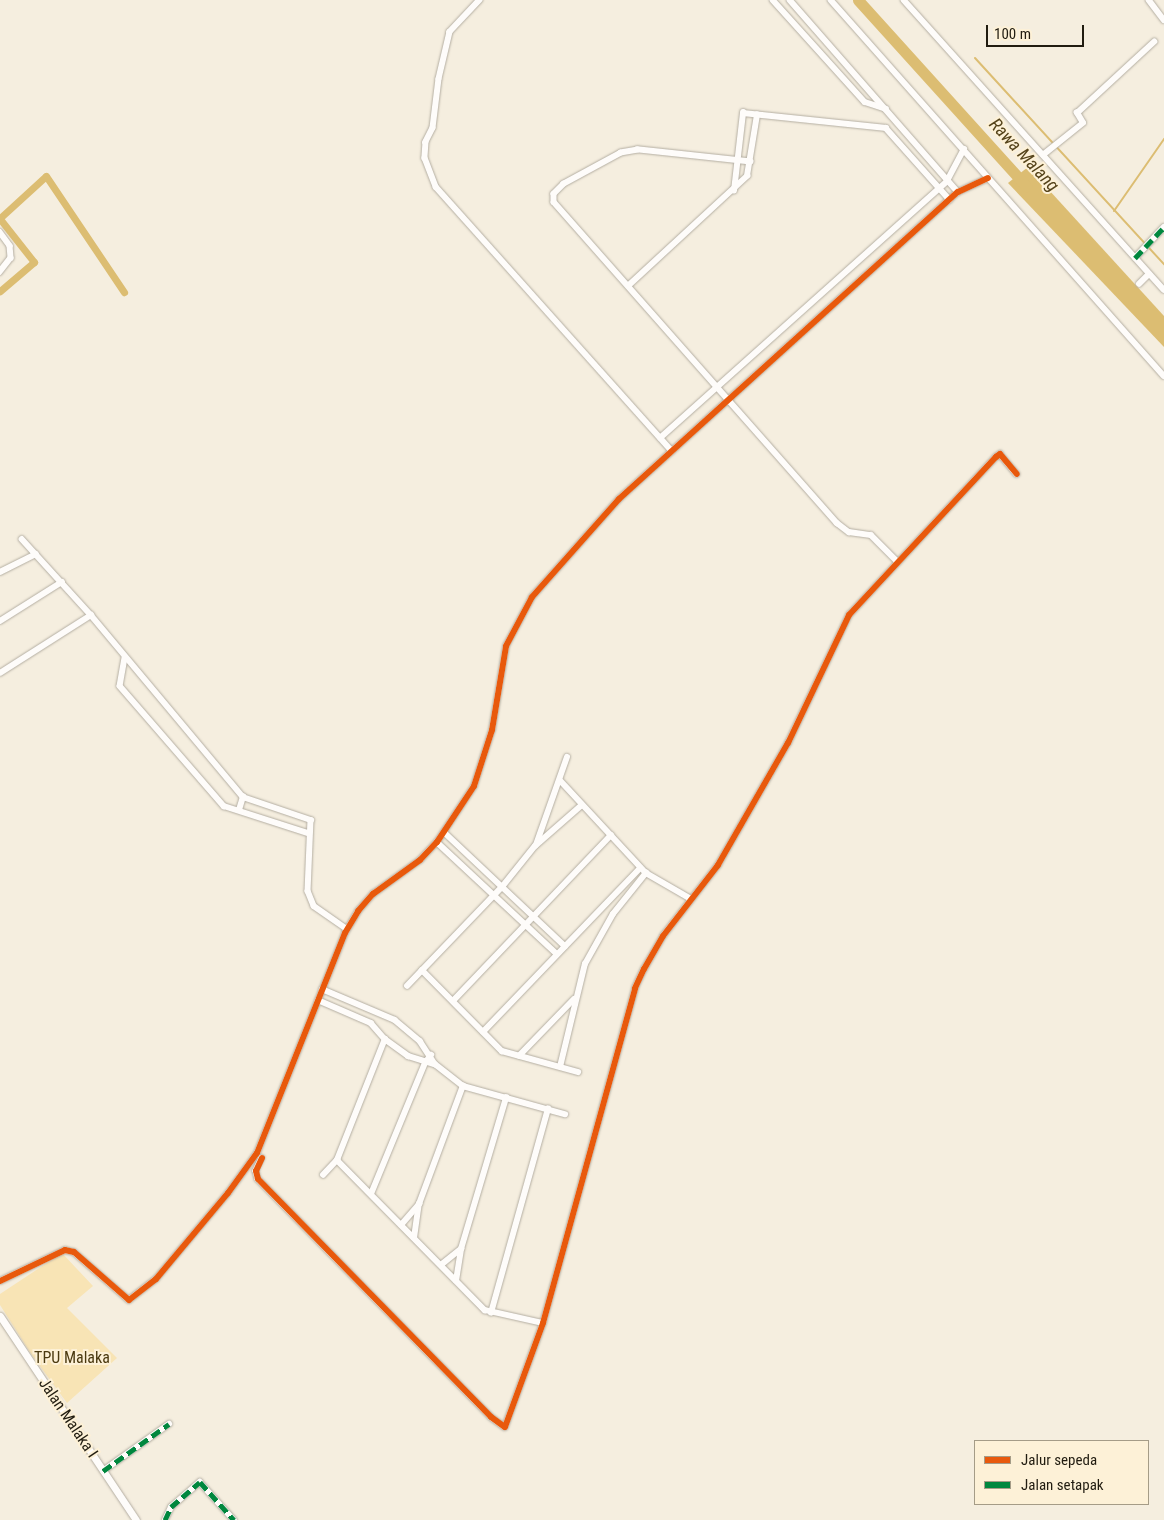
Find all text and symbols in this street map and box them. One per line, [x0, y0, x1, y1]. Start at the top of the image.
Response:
scale bar [989, 15, 1086, 47]
text: 100 m [994, 25, 1031, 43]
water label: Rawa Malang [985, 114, 1063, 196]
park label: TPU Malaka [34, 1348, 110, 1368]
street label: Jalan Malaka I [34, 1375, 102, 1461]
legend [974, 1440, 1149, 1505]
text: Jalur sepeda [1021, 1451, 1097, 1469]
text: Jalan setapak [1021, 1476, 1104, 1494]

